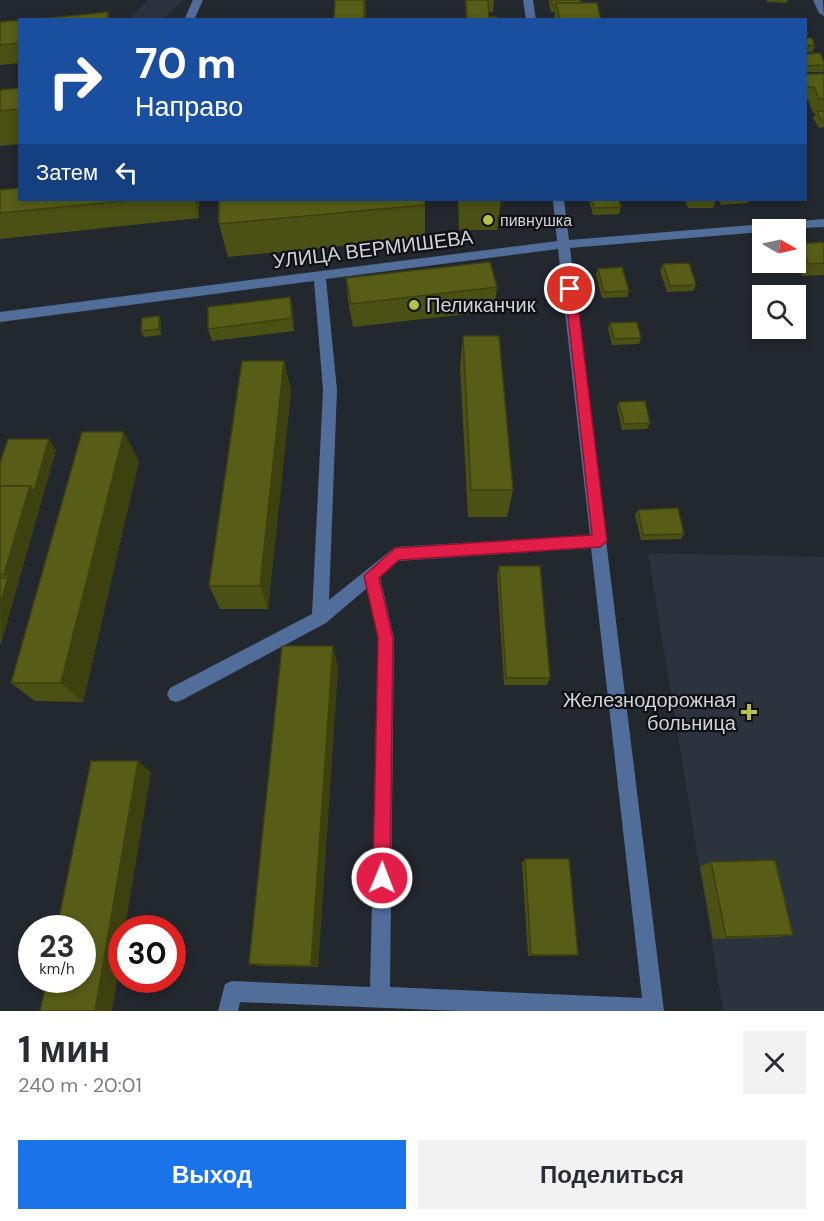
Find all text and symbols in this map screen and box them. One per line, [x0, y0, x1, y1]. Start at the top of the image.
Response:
text: 70 m [135, 36, 236, 91]
icon: right [36, 42, 114, 120]
text: Направо [135, 89, 243, 124]
icon: left [110, 156, 143, 189]
text: Затем [36, 158, 98, 187]
place label: пивнушка [500, 210, 572, 231]
marker: пивнушка [481, 213, 495, 227]
north arrow [752, 219, 806, 273]
map controls [752, 219, 806, 339]
street label: УЛИЦА ВЕРМИШЕВА [271, 224, 475, 274]
pin [544, 263, 595, 314]
icon: arrive [553, 272, 586, 305]
button: search [752, 285, 806, 339]
place label: Пеликанчик [426, 292, 536, 318]
marker: Пеликанчик [407, 298, 421, 312]
place label: Железнодорожная больница [563, 687, 737, 736]
marker: Железнодорожная больница [740, 703, 758, 721]
position arrow [350, 846, 414, 910]
speed limit sign: 30 [108, 915, 186, 993]
text: 23 [39, 927, 75, 966]
text: km/h [39, 959, 75, 979]
text: 1 мин [18, 1026, 110, 1073]
button: close [743, 1031, 806, 1094]
text: 240 m · 20:01 [18, 1072, 142, 1098]
button: Выход [18, 1140, 406, 1209]
button: Поделиться [418, 1140, 806, 1209]

